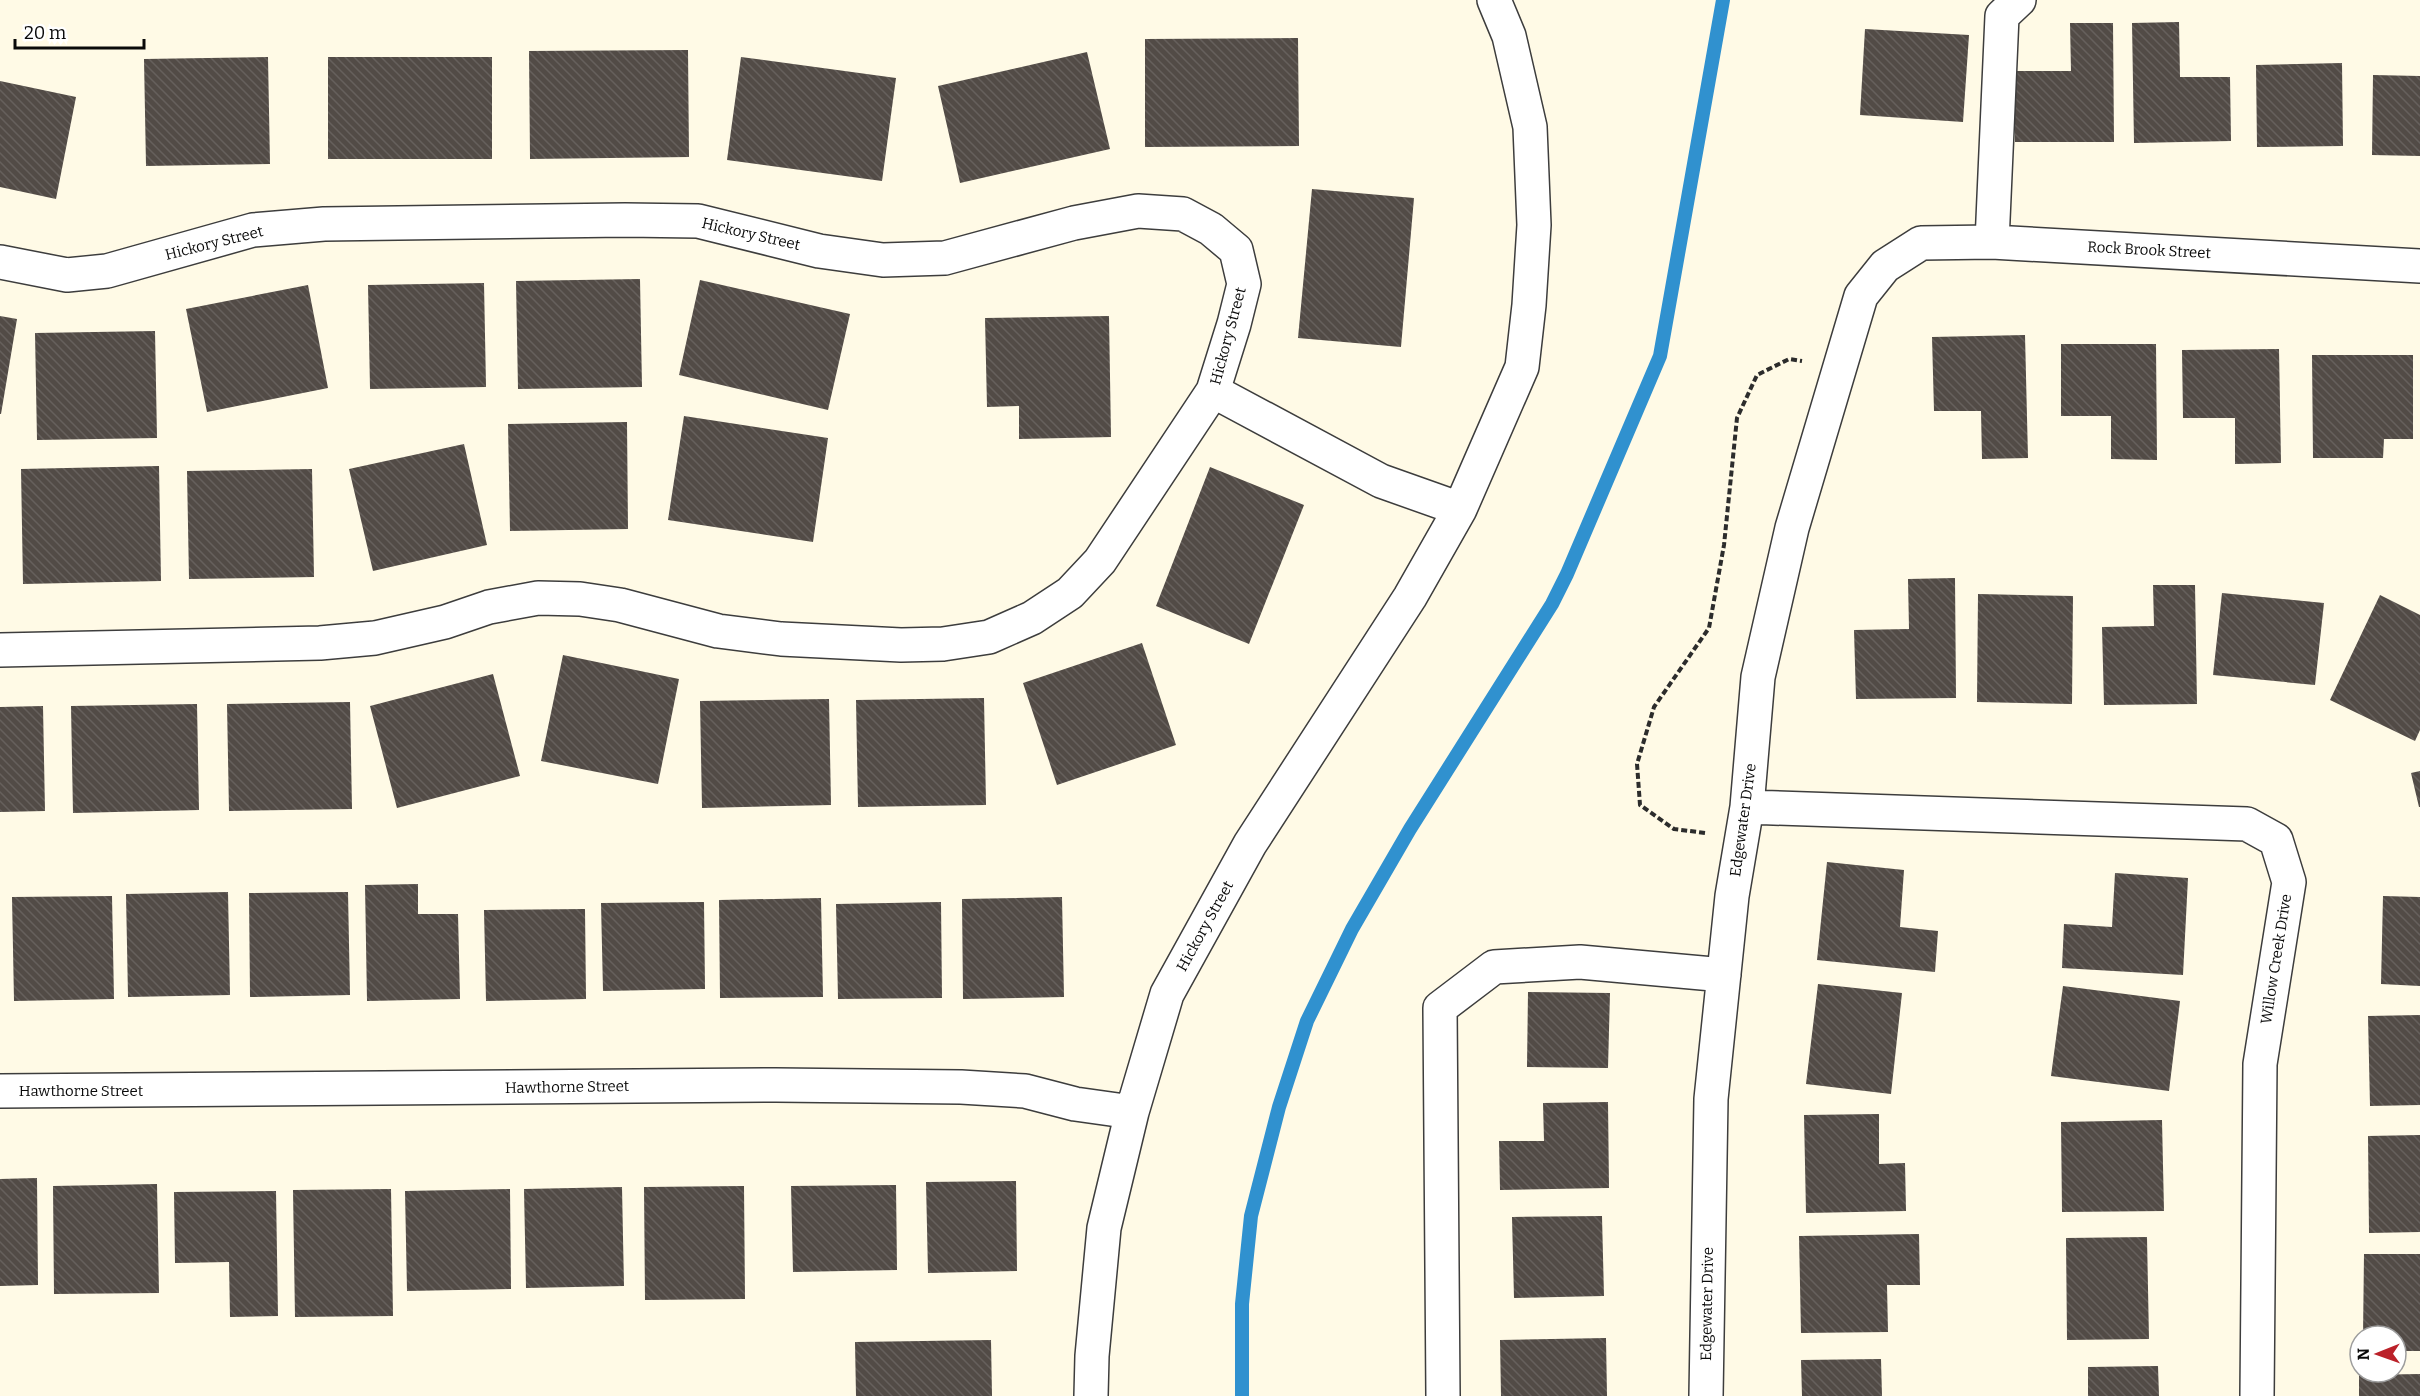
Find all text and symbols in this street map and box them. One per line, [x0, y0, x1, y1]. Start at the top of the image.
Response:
scale bar [15, 12, 144, 50]
text: 20 m [24, 22, 66, 44]
street label: Hickory Street [700, 214, 803, 254]
street label: Hickory Street [163, 222, 266, 264]
street label: Rock Brook Street [2087, 238, 2212, 262]
street label: Hickory Street [1206, 285, 1250, 387]
street label: Edgewater Drive [1726, 762, 1760, 878]
street label: Hickory Street [1173, 877, 1238, 974]
street label: Willow Creek Drive [2257, 893, 2295, 1025]
street label: Hawthorne Street [505, 1077, 630, 1097]
street label: Hawthorne Street [19, 1082, 144, 1100]
street label: Edgewater Drive [1697, 1247, 1717, 1361]
north arrow [2348, 1324, 2408, 1384]
text: N [2354, 1348, 2373, 1361]

